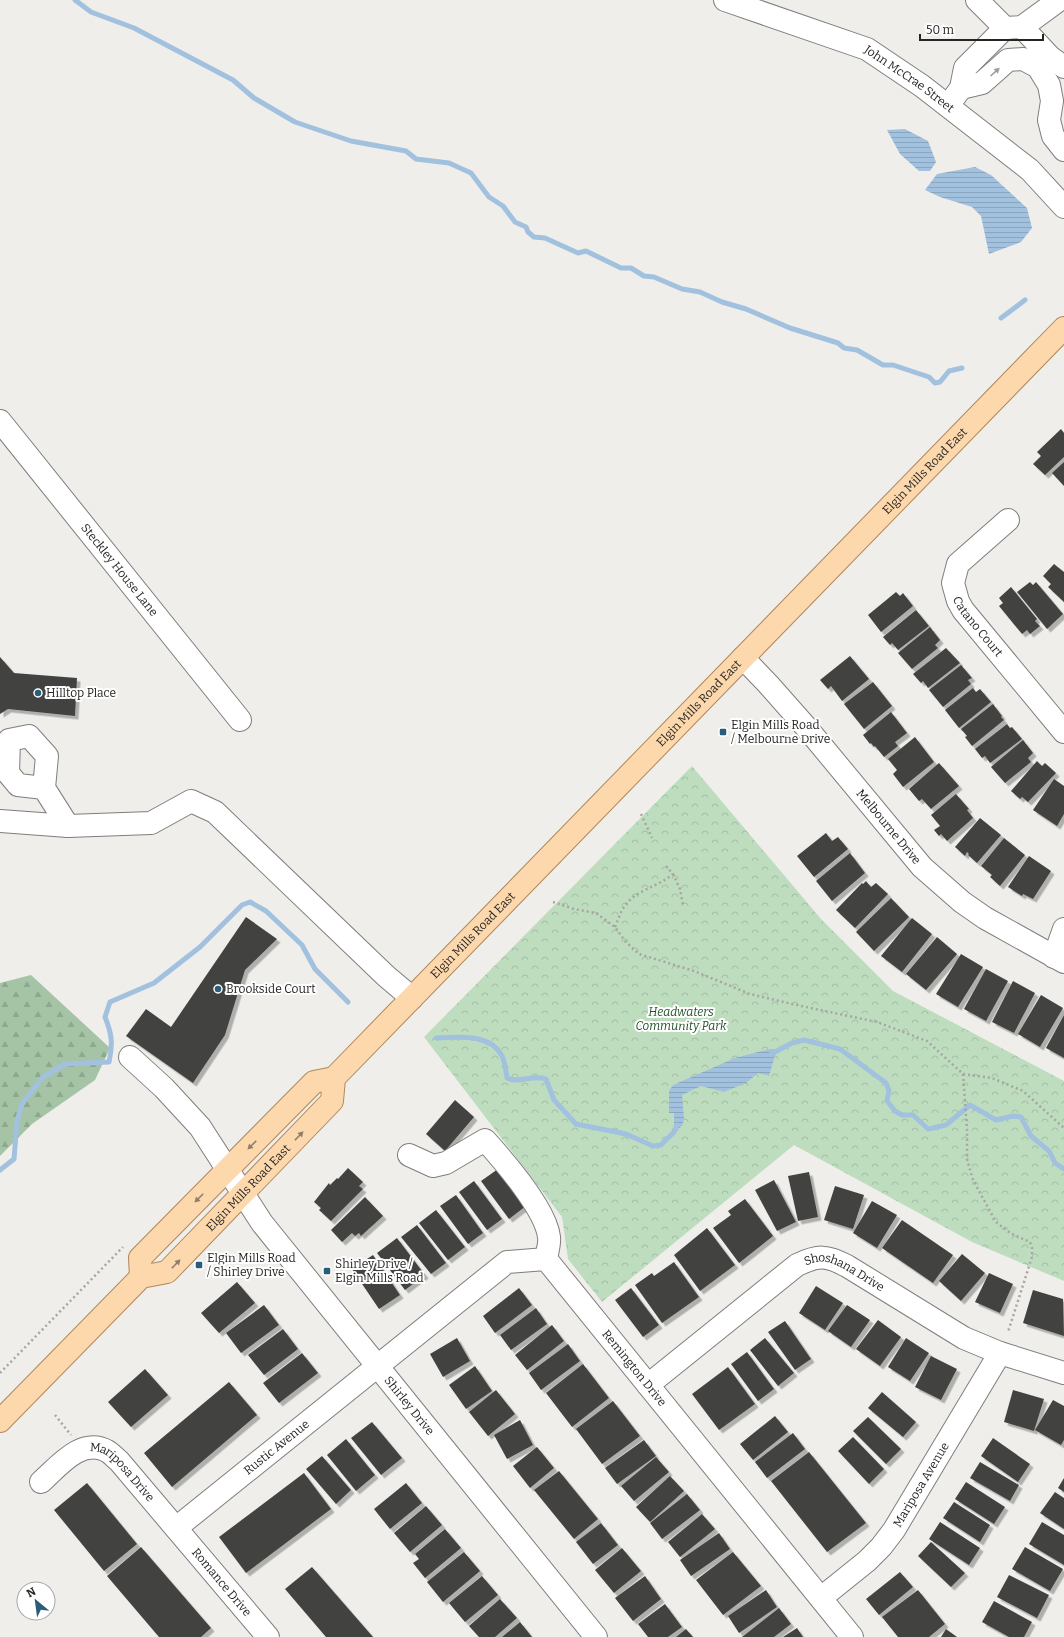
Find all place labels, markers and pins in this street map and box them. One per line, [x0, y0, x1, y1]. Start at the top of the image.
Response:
place label: Hilltop Place [46, 686, 116, 700]
marker: Hilltop Place [33, 688, 43, 698]
place label: Elgin Mills Road / Melbourne Drive [731, 718, 830, 746]
marker: Elgin Mills Road / Melbourne Drive [718, 727, 728, 737]
place label: Brookside Court [226, 982, 316, 996]
marker: Brookside Court [213, 984, 223, 994]
place label: Elgin Mills Road / Shirley Drive [207, 1251, 296, 1279]
place label: Shirley Drive / Elgin Mills Road [335, 1257, 424, 1285]
marker: Elgin Mills Road / Shirley Drive [194, 1260, 204, 1270]
marker: Shirley Drive / Elgin Mills Road [322, 1266, 332, 1276]

